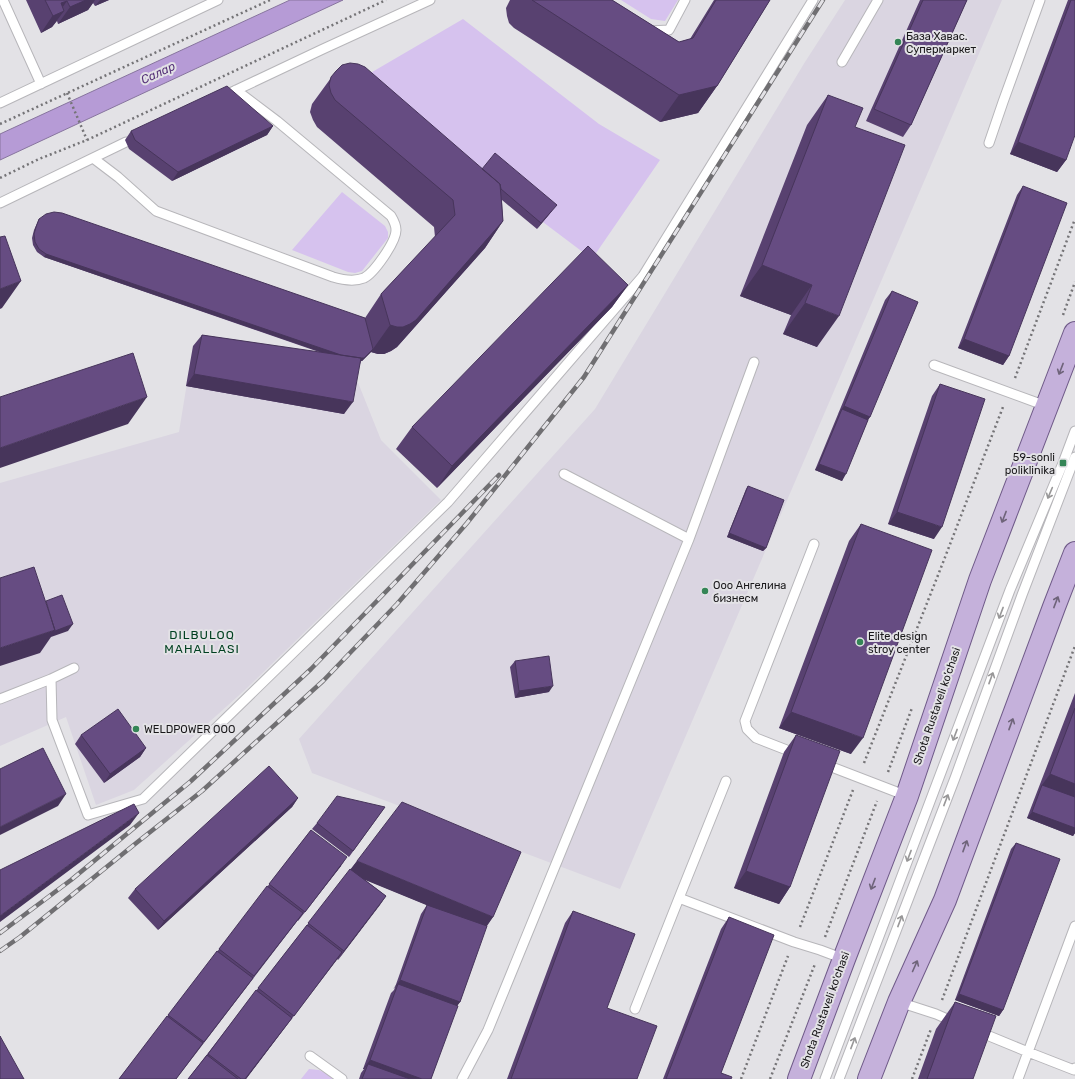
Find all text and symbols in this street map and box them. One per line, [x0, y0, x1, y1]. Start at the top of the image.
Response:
place label: База Хавас. Супермаркет [906, 30, 977, 56]
marker: База Хавас. Супермаркет [893, 37, 903, 47]
water label: Салар [139, 59, 177, 87]
one-way arrow [1056, 363, 1064, 375]
place label: 59-sonli poliklinika [1005, 451, 1055, 477]
marker: 59-sonli poliklinika [1058, 458, 1068, 468]
one-way arrow [1046, 486, 1054, 498]
one-way arrow [1000, 510, 1008, 522]
place label: Ооо Ангелина бизнесм [713, 579, 786, 605]
marker: Ооо Ангелина бизнесм [700, 586, 710, 596]
one-way arrow [1052, 597, 1060, 609]
one-way arrow [997, 607, 1005, 619]
district label: DILBULOQ MAHALLASI [164, 628, 240, 656]
place label: Elite design stroy center [868, 630, 931, 656]
marker: Elite design stroy center [855, 637, 865, 647]
street label: Shota Rustaveli ko'chasi [911, 646, 963, 766]
one-way arrow [988, 672, 996, 684]
one-way arrow [1007, 719, 1015, 731]
place label: WELDPOWER ООО [144, 723, 235, 736]
marker: WELDPOWER ООО [131, 724, 141, 734]
one-way arrow [951, 728, 959, 740]
one-way arrow [943, 794, 951, 806]
one-way arrow [962, 841, 970, 853]
one-way arrow [905, 850, 913, 862]
one-way arrow [868, 878, 876, 890]
one-way arrow [896, 916, 904, 928]
street label: Shota Rustaveli ko'chasi [798, 950, 852, 1070]
one-way arrow [912, 960, 919, 972]
one-way arrow [850, 1037, 858, 1049]

